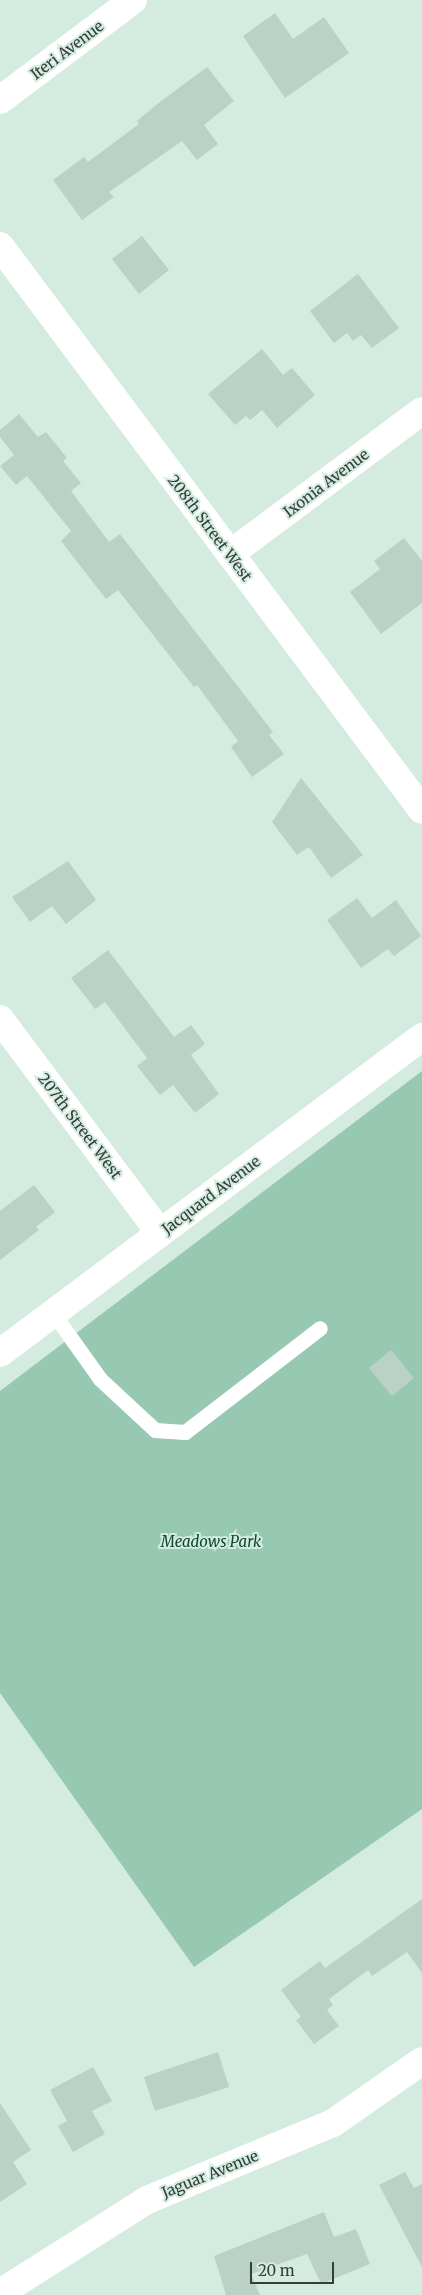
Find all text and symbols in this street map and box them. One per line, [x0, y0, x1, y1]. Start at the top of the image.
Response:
street label: Iteri Avenue [27, 17, 107, 83]
street label: Ixonia Avenue [280, 445, 372, 521]
street label: 208th Street West [164, 471, 256, 585]
street label: 207th Street West [34, 1070, 126, 1182]
street label: Jacquard Avenue [158, 1152, 264, 1238]
park label: Meadows Park [161, 1533, 261, 1551]
street label: Jaguar Avenue [159, 2146, 261, 2202]
scale bar [252, 2252, 336, 2284]
text: 20 m [258, 2261, 295, 2280]

